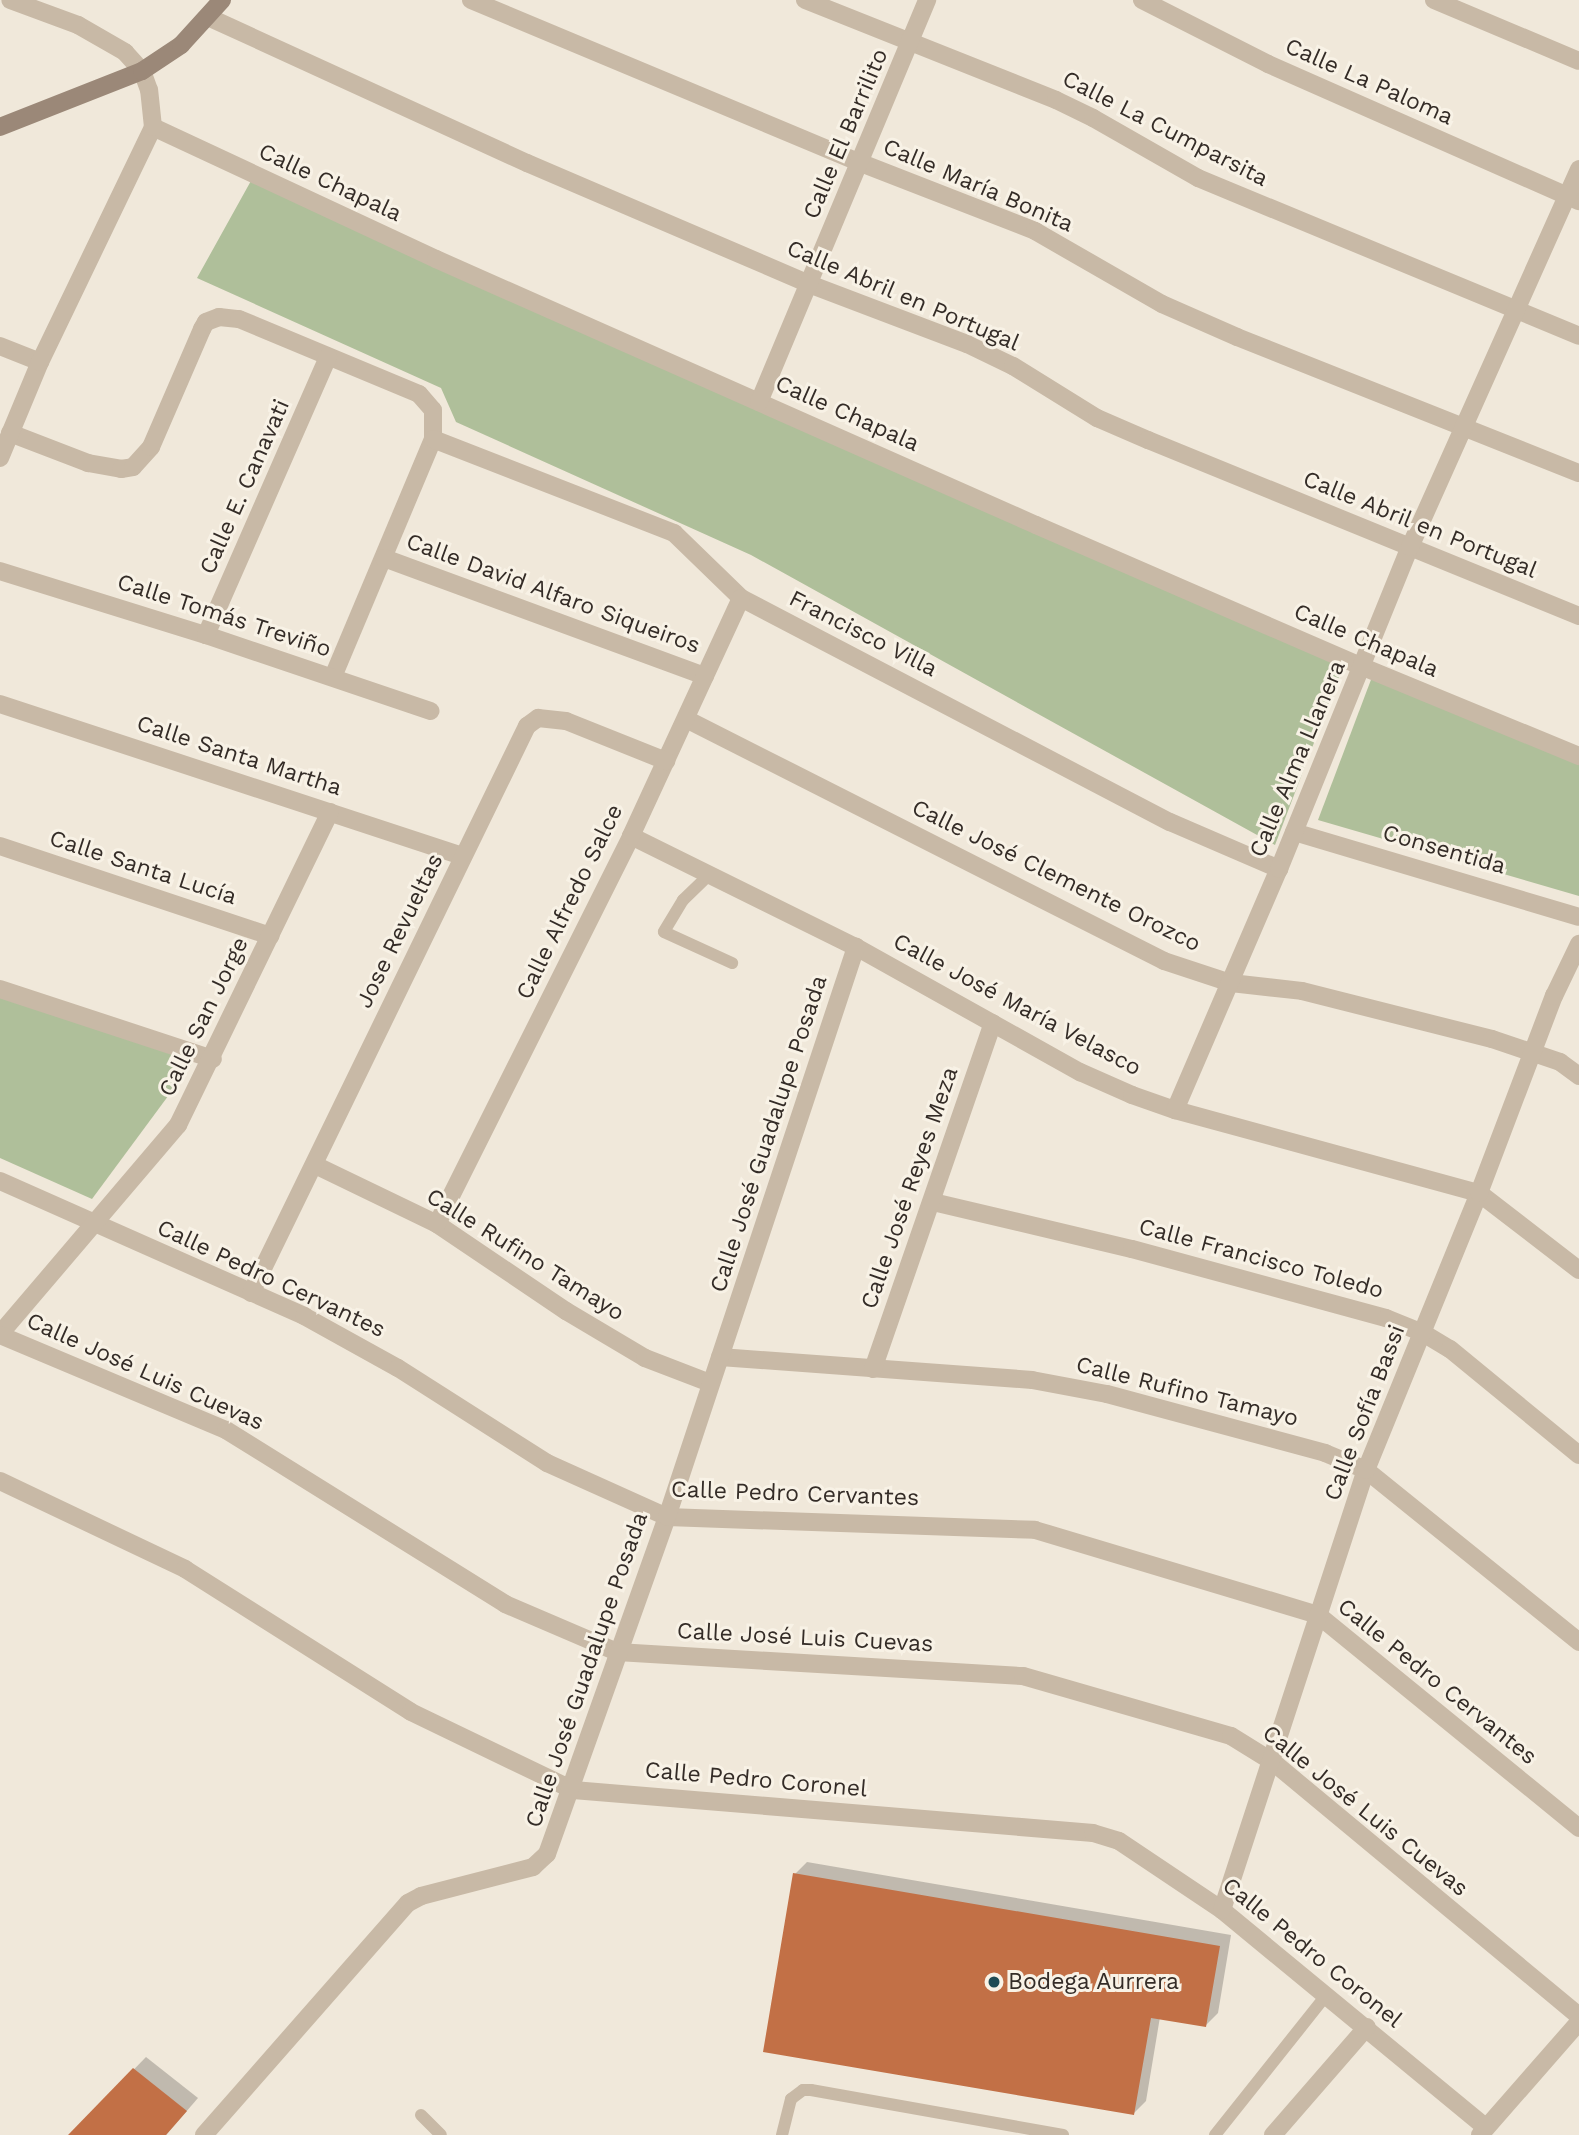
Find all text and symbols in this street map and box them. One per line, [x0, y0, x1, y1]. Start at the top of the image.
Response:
street label: Calle La Paloma [1281, 32, 1457, 132]
street label: Calle El Barrilito [798, 44, 894, 224]
street label: Calle La Cumparsita [1057, 65, 1273, 193]
street label: Calle María Bonita [878, 133, 1078, 239]
street label: Calle Chapala [254, 138, 406, 228]
street label: Calle Abril en Portugal [782, 234, 1024, 358]
street label: Calle Chapala [771, 370, 923, 458]
street label: Calle E. Canavati [194, 395, 296, 579]
street label: Calle Abril en Portugal [1298, 465, 1542, 585]
street label: Calle David Alfaro Siqueiros [402, 528, 704, 660]
street label: Calle Tomás Treviño [113, 568, 335, 664]
street label: Francisco Villa [784, 585, 942, 683]
street label: Calle Chapala [1289, 598, 1443, 684]
street label: Calle Alma Llanera [1244, 656, 1352, 862]
street label: Calle Santa Martha [133, 710, 345, 802]
street label: Calle José Clemente Orozco [907, 794, 1205, 958]
street label: Calle Alfredo Salce [511, 800, 629, 1004]
street label: Consentida [1379, 819, 1509, 881]
street label: Calle Santa Lucía [46, 825, 240, 911]
street label: Jose Revueltas [351, 849, 449, 1013]
street label: Calle José María Velasco [887, 927, 1147, 1083]
street label: Calle San Jorge [153, 933, 255, 1101]
street label: Calle José Guadalupe Posada [705, 972, 833, 1296]
street label: Calle José Reyes Meza [856, 1063, 964, 1313]
street label: Calle Rufino Tamayo [421, 1183, 629, 1327]
street label: Calle Francisco Toledo [1135, 1213, 1387, 1305]
street label: Calle Pedro Cervantes [153, 1214, 389, 1344]
street label: Calle José Luis Cuevas [22, 1307, 268, 1437]
street label: Calle Sofía Bassi [1319, 1321, 1411, 1505]
street label: Calle Rufino Tamayo [1073, 1351, 1301, 1433]
street label: Calle Pedro Cervantes [670, 1476, 920, 1512]
street label: Calle José Guadalupe Posada [520, 1508, 654, 1832]
street label: Calle Pedro Cervantes [1332, 1593, 1542, 1771]
street label: Calle José Luis Cuevas [676, 1617, 934, 1659]
street label: Calle José Luis Cuevas [1256, 1719, 1474, 1903]
street label: Calle Pedro Coronel [644, 1757, 868, 1803]
street label: Calle Pedro Coronel [1217, 1872, 1407, 2034]
place label: Bodega Aurrera [1008, 1968, 1181, 1996]
marker: Bodega Aurrera [986, 1974, 1002, 1990]

